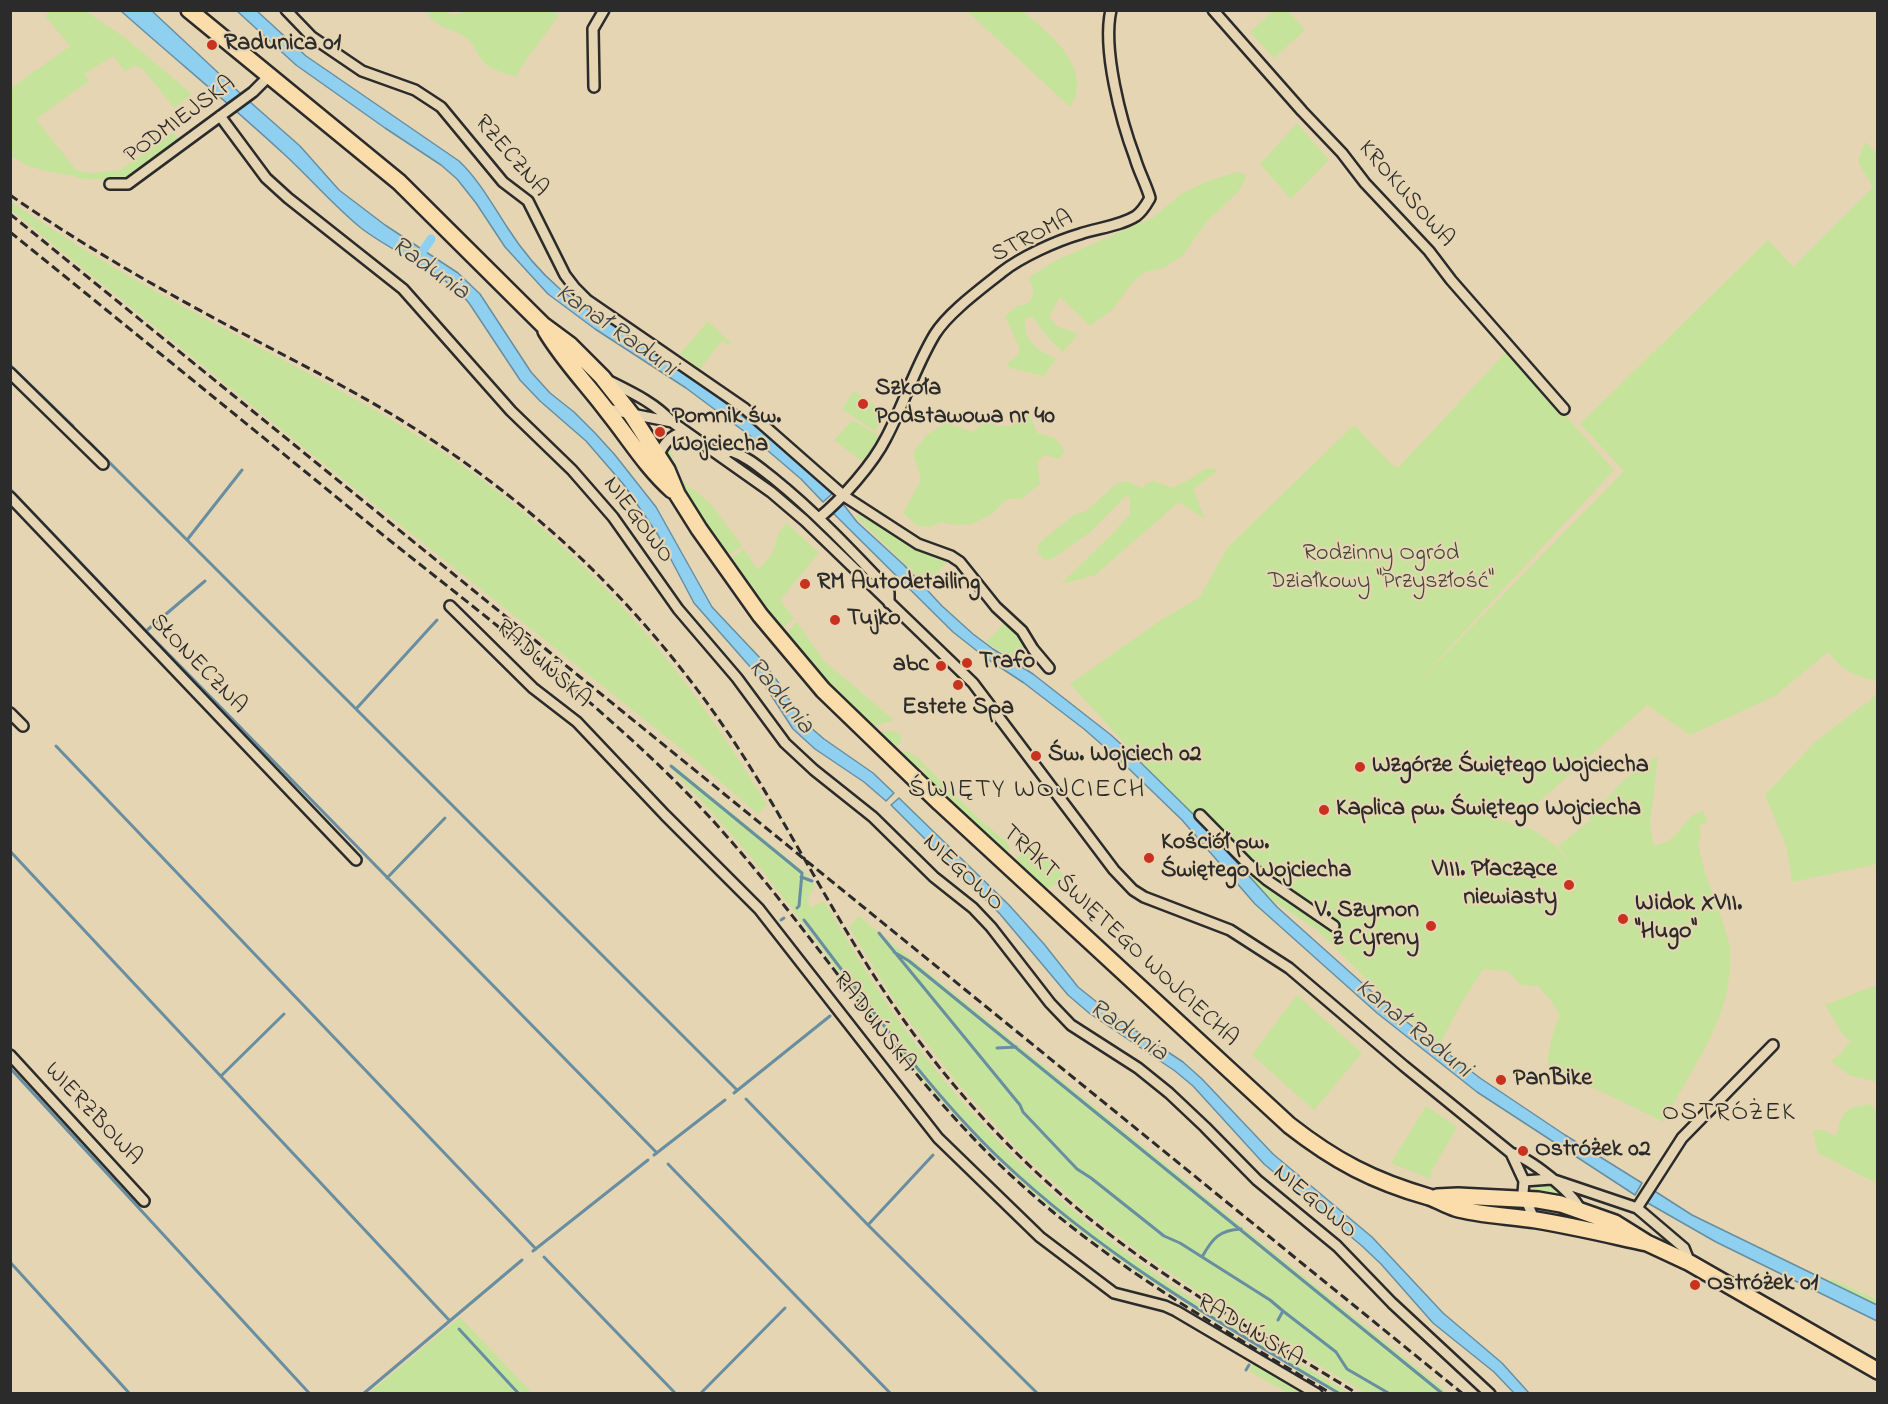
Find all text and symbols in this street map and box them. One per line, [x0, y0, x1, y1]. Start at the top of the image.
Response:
place label: Radunica 01 [224, 31, 341, 59]
marker: Radunica 01 [205, 38, 219, 52]
street label: PODMIEJSKA [120, 71, 242, 171]
street label: RZECZNA [467, 110, 553, 204]
street label: KROKUSOWA [1351, 136, 1459, 254]
street label: STROMA [987, 205, 1079, 271]
water label: Radunia [384, 231, 474, 309]
water label: Kanał Raduni [548, 279, 682, 385]
place label: Szkoła Podstawowa nr 40 [875, 376, 1055, 432]
marker: Szkoła Podstawowa nr 40 [856, 397, 870, 411]
place label: Pomnik św. Wojciecha [672, 404, 781, 460]
marker: Pomnik św. Wojciecha [653, 425, 667, 439]
street label: NIEGOWO [595, 472, 679, 570]
park label: Rodzinny Ogród Działkowy "Przyszłość" [1268, 541, 1494, 597]
place label: RM Autodetailing [817, 570, 980, 598]
marker: RM Autodetailing [798, 577, 812, 591]
place label: Tujko [847, 606, 901, 634]
street label: SŁONECZNA [142, 609, 252, 721]
marker: Tujko [828, 613, 842, 627]
street label: RADUŃSKA [488, 615, 596, 715]
place label: Trafo [979, 649, 1035, 677]
water label: Radunia [739, 652, 819, 742]
place label: abc [893, 652, 929, 680]
marker: Trafo [960, 656, 974, 670]
marker: abc [934, 659, 948, 673]
marker: Estete Spa [951, 678, 965, 692]
place label: Estete Spa [902, 695, 1014, 723]
place label: Św. Wojciech 02 [1048, 742, 1202, 770]
marker: Św. Wojciech 02 [1029, 749, 1043, 763]
place label: Wzgórze Świętego Wojciecha [1372, 753, 1649, 781]
marker: Wzgórze Świętego Wojciecha [1353, 760, 1367, 774]
district label: ŚWIĘTY WOJCIECH [908, 776, 1146, 808]
place label: Kaplica pw. Świętego Wojciecha [1336, 796, 1641, 824]
marker: Kaplica pw. Świętego Wojciecha [1317, 803, 1331, 817]
street label: TRAKT ŚWIĘTEGO WOJCIECHA [995, 820, 1243, 1054]
street label: NIEGOWO [915, 829, 1009, 919]
place label: Kościół pw. Świętego Wojciecha [1161, 830, 1351, 886]
marker: Kościół pw. Świętego Wojciecha [1142, 851, 1156, 865]
place label: VIII. Płaczące niewiasty [1432, 857, 1557, 913]
marker: VIII. Płaczące niewiasty [1562, 878, 1576, 892]
place label: Widok XVII. "Hugo" [1635, 891, 1742, 947]
place label: V. Szymon z Cyreny [1315, 898, 1419, 954]
marker: Widok XVII. "Hugo" [1616, 912, 1630, 926]
marker: V. Szymon z Cyreny [1424, 919, 1438, 933]
street label: RADUŃSKA [825, 967, 921, 1079]
water label: Kanał Raduni [1347, 973, 1477, 1087]
water label: Radunia [1081, 994, 1173, 1070]
street label: WIERZBOWA [37, 1057, 147, 1173]
place label: PanBike [1513, 1066, 1592, 1094]
marker: PanBike [1494, 1073, 1508, 1087]
district label: OSTRÓŻEK [1662, 1099, 1796, 1131]
place label: Ostróżek 02 [1535, 1137, 1651, 1165]
marker: Ostróżek 02 [1516, 1144, 1530, 1158]
street label: NIEGOWO [1266, 1160, 1362, 1246]
place label: Ostróżek 01 [1707, 1271, 1818, 1299]
marker: Ostróżek 01 [1688, 1278, 1702, 1292]
street label: RADUŃSKA [1191, 1289, 1307, 1375]

